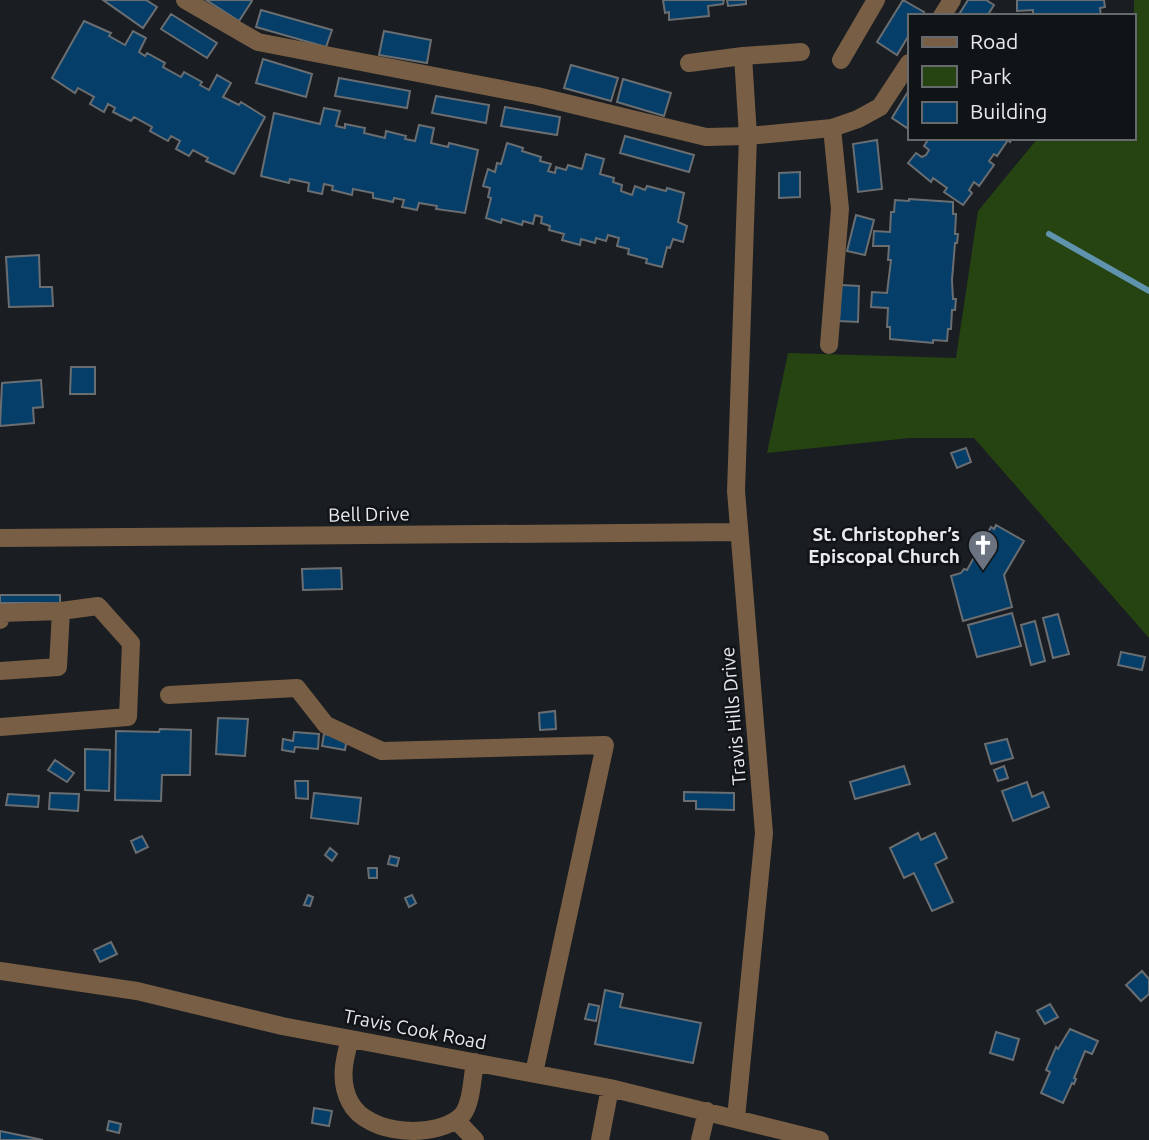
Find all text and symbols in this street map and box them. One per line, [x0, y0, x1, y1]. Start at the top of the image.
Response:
legend [908, 14, 1135, 140]
text: Road [970, 29, 1018, 53]
text: Park [970, 64, 1012, 88]
text: Building [970, 99, 1047, 123]
street label: Bell Drive [328, 502, 410, 526]
place label: St. Christopher’s Episcopal Church [808, 523, 960, 567]
church icon: St. Christopher’s Episcopal Church [966, 528, 1000, 572]
street label: Travis Hills Drive [716, 646, 750, 786]
street label: Travis Cook Road [342, 1004, 488, 1054]

